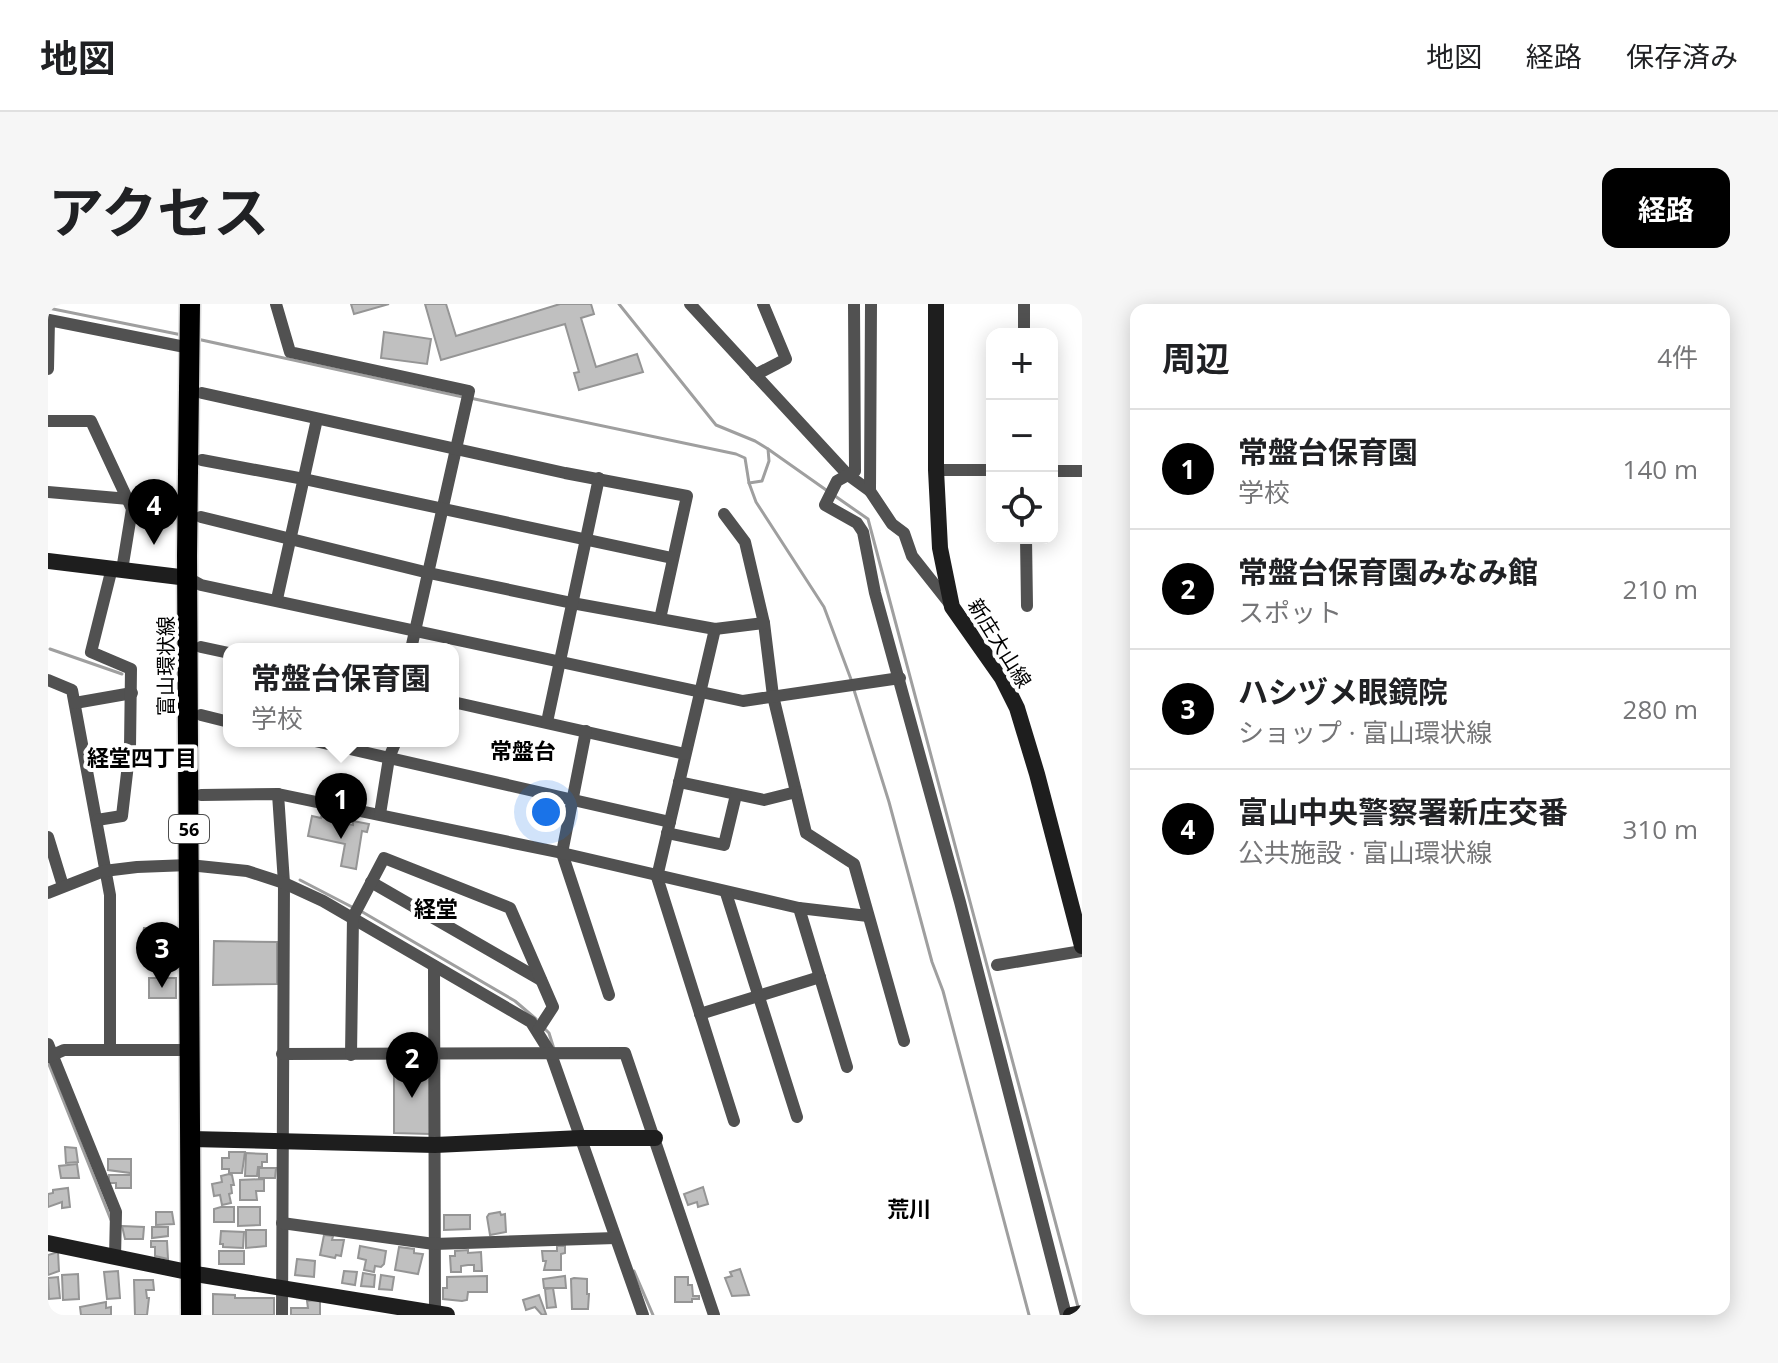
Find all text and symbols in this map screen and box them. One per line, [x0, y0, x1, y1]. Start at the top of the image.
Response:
text: 地図 [40, 31, 116, 83]
text: 地図 [1426, 37, 1482, 75]
text: 経路 [1526, 37, 1582, 75]
text: 保存済み [1626, 37, 1738, 75]
button: 経路 [1602, 168, 1730, 248]
text: アクセス [48, 173, 269, 249]
map controls [986, 328, 1058, 544]
button: + [986, 328, 1058, 400]
text: 周辺 [1162, 335, 1230, 381]
text: 4件 [1657, 339, 1698, 375]
button: − [986, 400, 1058, 472]
text: 常盤台保育園 [1238, 431, 1418, 472]
text: 1 [1181, 451, 1195, 487]
text: 140 m [1623, 451, 1698, 487]
button: locate [986, 472, 1058, 544]
text: 学校 [1238, 474, 1290, 510]
pin: 4 [128, 479, 180, 545]
text: 常盤台保育園みなみ館 [1238, 551, 1538, 592]
text: 2 [1181, 571, 1195, 607]
text: 210 m [1623, 571, 1698, 607]
street label: 新庄大山線 [962, 593, 1038, 693]
text: スポット [1238, 594, 1342, 630]
street label: 富山環状線 [152, 616, 179, 716]
popup [223, 643, 459, 747]
text: 常盤台保育園 [251, 657, 431, 698]
text: ハシヅメ眼鏡院 [1238, 671, 1448, 712]
text: 3 [1181, 691, 1195, 727]
text: 280 m [1623, 691, 1698, 727]
text: 学校 [251, 700, 303, 736]
text: ショップ · 富山環状線 [1238, 714, 1492, 750]
district label: 常盤台 [490, 735, 556, 765]
district label: 経堂四丁目 [87, 742, 197, 772]
pin: 1 [315, 773, 367, 839]
text: 富山中央警察署新庄交番 [1238, 791, 1568, 832]
your location [526, 792, 566, 832]
text: 4 [1181, 811, 1195, 847]
text: 310 m [1623, 811, 1698, 847]
road number: 56 [169, 815, 209, 843]
text: 公共施設 · 富山環状線 [1238, 834, 1492, 870]
district label: 経堂 [414, 893, 458, 923]
pin: 3 [136, 922, 188, 988]
pin: 2 [386, 1032, 438, 1098]
district label: 荒川 [887, 1193, 931, 1223]

